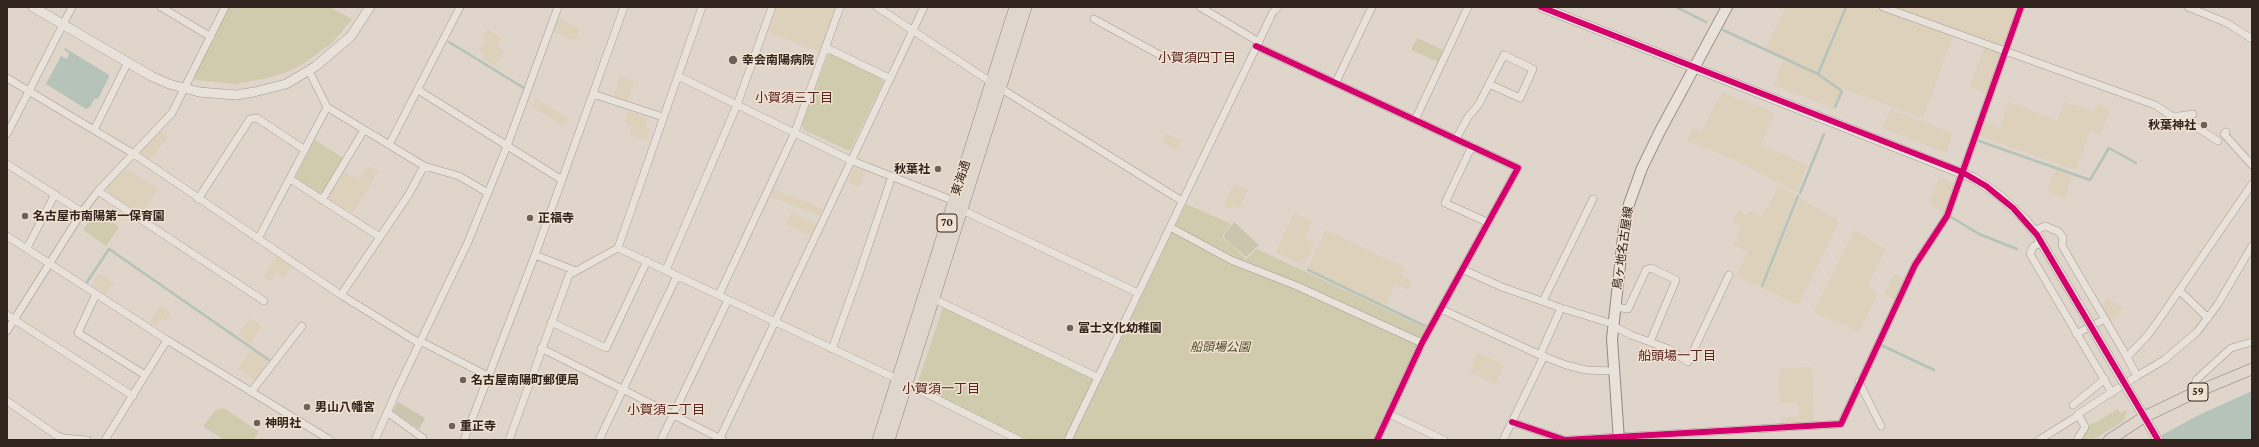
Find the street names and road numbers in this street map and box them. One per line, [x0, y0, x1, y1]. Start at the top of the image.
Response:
street label: 東海通 [949, 159, 973, 197]
street label: 鳥ヶ地名古屋線 [1610, 205, 1636, 291]
road number: 70 [937, 214, 957, 232]
road number: 59 [2188, 383, 2208, 401]

